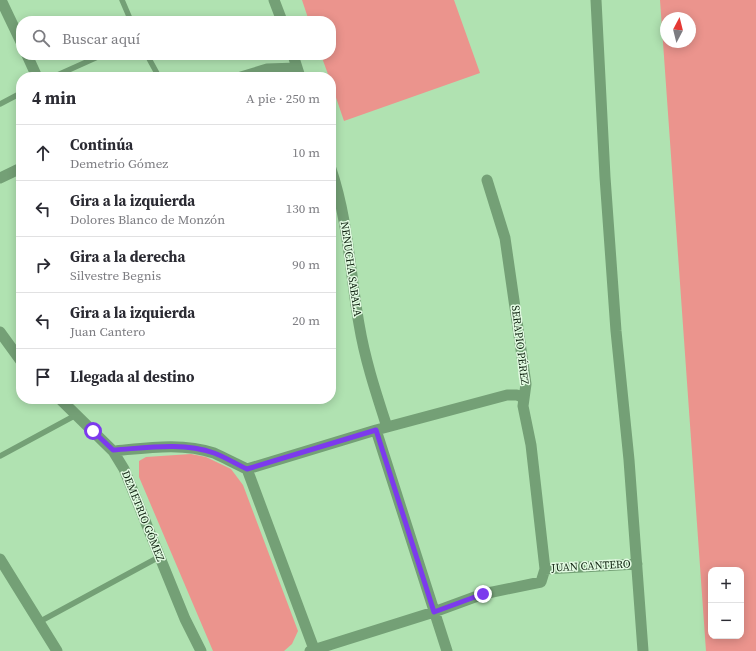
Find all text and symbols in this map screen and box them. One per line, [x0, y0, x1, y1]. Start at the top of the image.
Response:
north arrow [660, 12, 696, 48]
search box [16, 16, 336, 60]
icon: search [30, 27, 52, 49]
text: Buscar aquí [62, 28, 140, 49]
text: 4 min [32, 86, 76, 110]
text: A pie · 250 m [246, 90, 320, 107]
text: Continúa [70, 134, 133, 155]
icon: ahead [32, 142, 54, 164]
text: 10 m [292, 144, 320, 161]
text: Demetrio Gómez [70, 155, 168, 172]
text: Gira a la izquierda [70, 190, 195, 211]
icon: left [32, 198, 54, 220]
text: 130 m [286, 200, 320, 217]
text: Dolores Blanco de Monzón [70, 211, 225, 228]
street label: NENUCHA SABALA [337, 220, 365, 318]
text: Gira a la derecha [70, 246, 185, 267]
icon: right [32, 254, 54, 276]
text: 90 m [292, 256, 320, 273]
text: Silvestre Begnis [70, 267, 161, 284]
text: Gira a la izquierda [70, 302, 195, 323]
street label: SERAPIO PÉREZ [508, 304, 532, 386]
icon: left [32, 310, 54, 332]
text: 20 m [292, 312, 320, 329]
text: Juan Cantero [70, 323, 145, 340]
icon: arrive [32, 366, 54, 388]
text: Llegada al destino [70, 366, 195, 387]
route start [84, 422, 102, 440]
street label: DEMETRIO GÓMEZ [118, 468, 168, 564]
street label: JUAN CANTERO [550, 556, 631, 576]
map controls [708, 567, 744, 639]
button: + [708, 567, 744, 603]
route end [474, 585, 492, 603]
button: − [708, 603, 744, 639]

